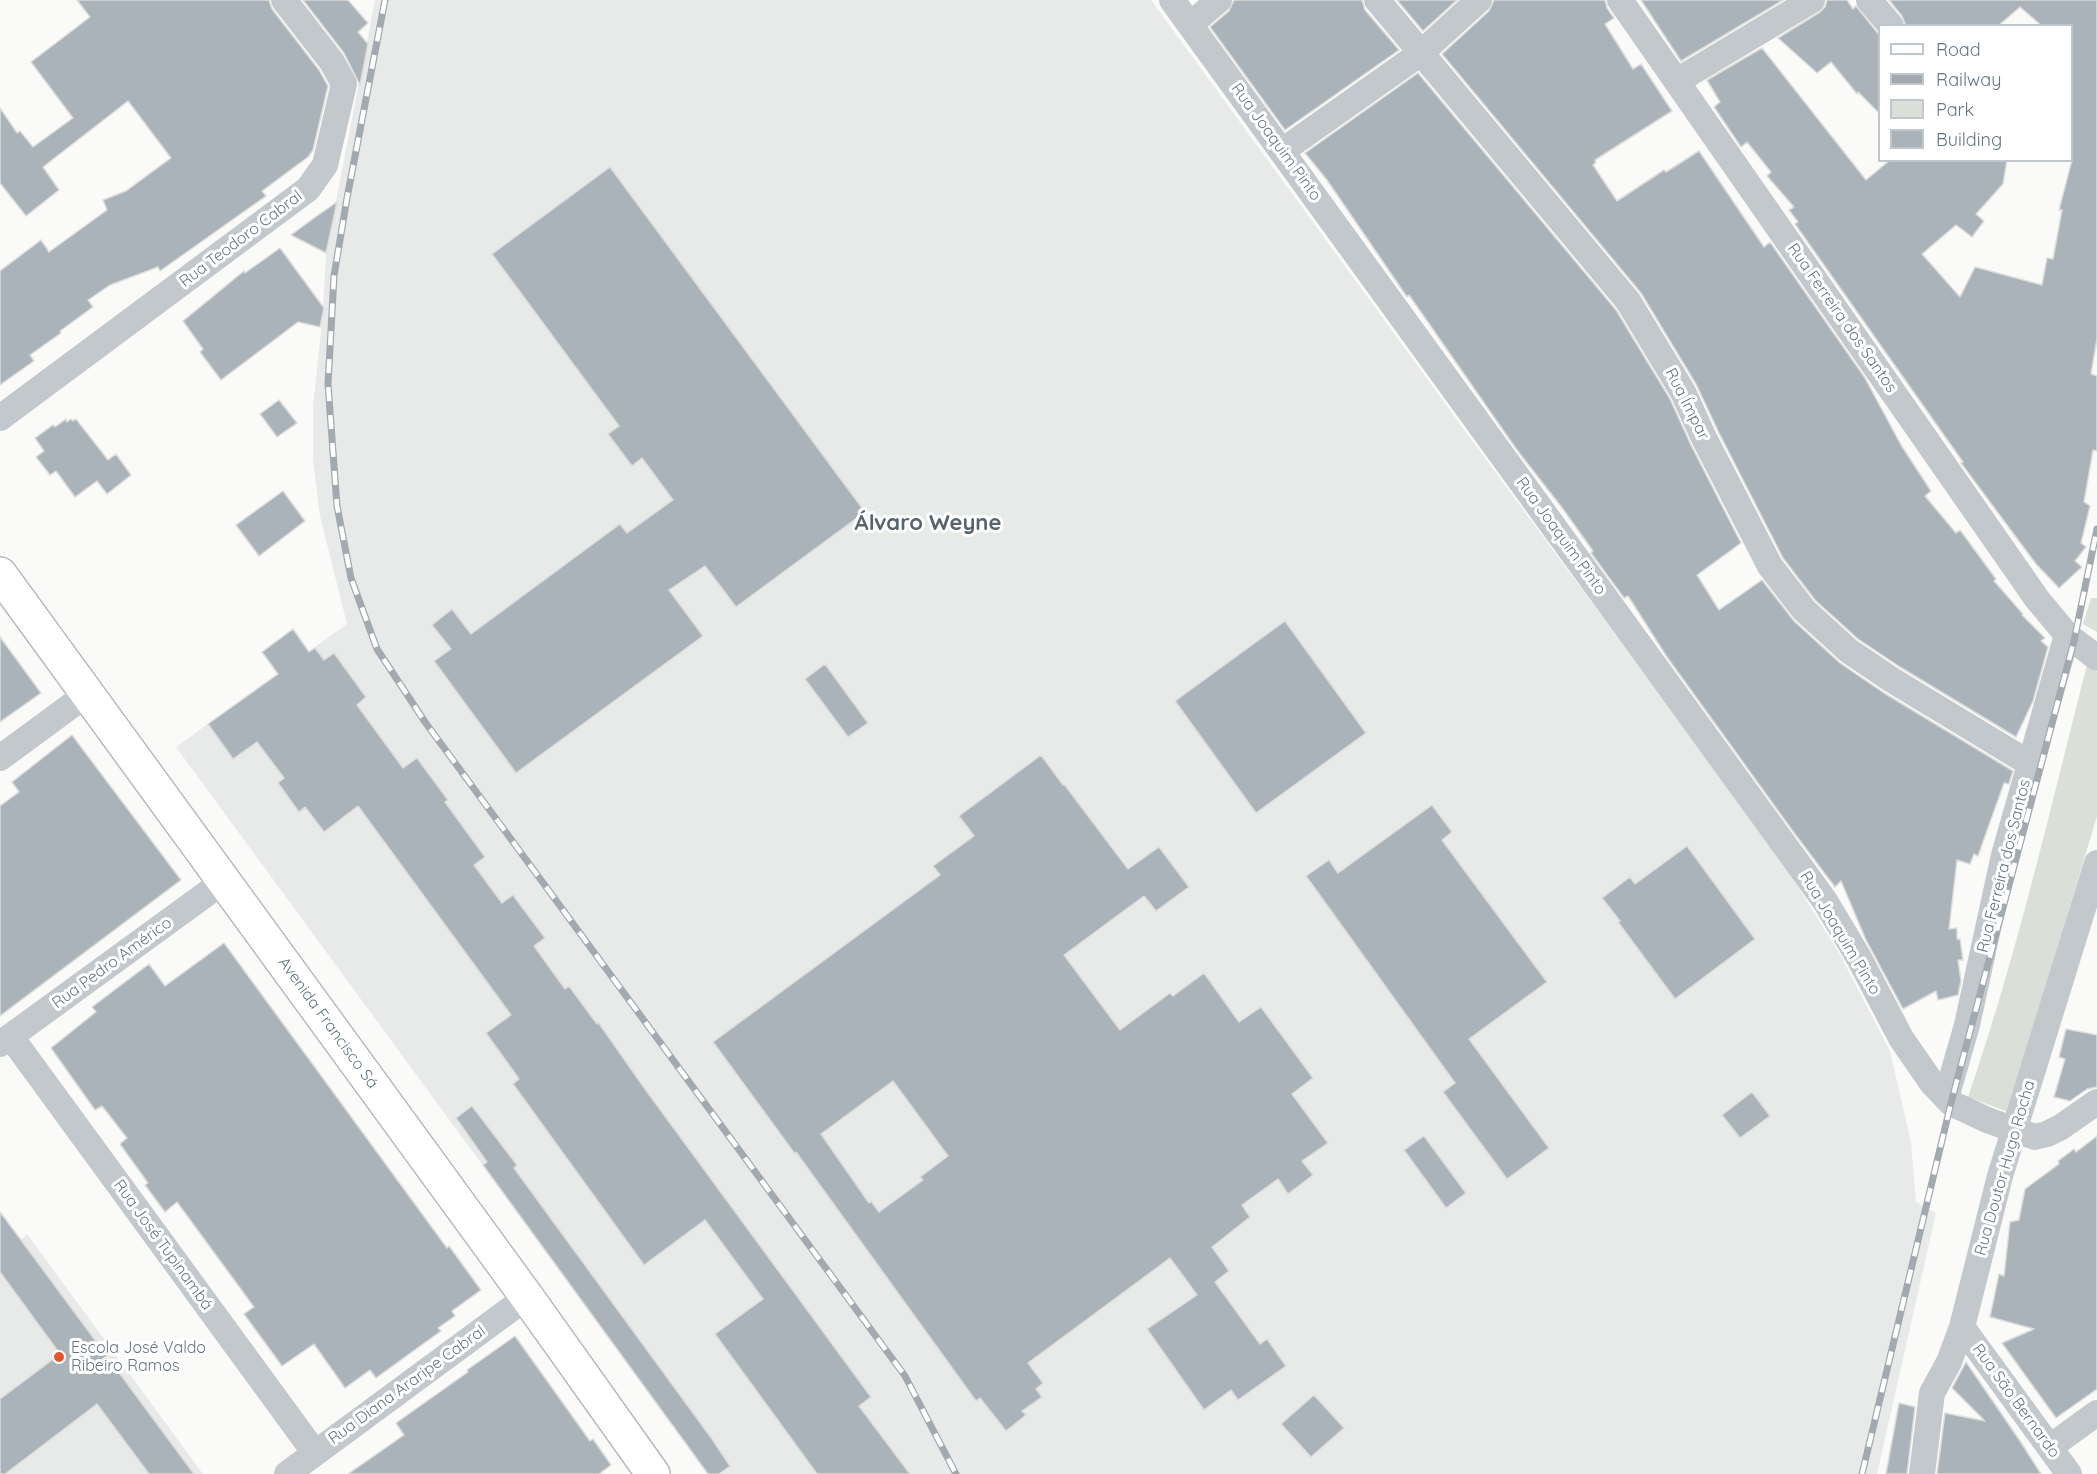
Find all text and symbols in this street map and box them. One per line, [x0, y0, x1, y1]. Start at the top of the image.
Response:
legend [1878, 24, 2073, 162]
text: Road [1936, 38, 1981, 61]
text: Railway [1936, 68, 2002, 91]
street label: Rua Joaquim Pinto [1227, 79, 1325, 205]
text: Park [1936, 98, 1974, 121]
text: Building [1936, 128, 2002, 151]
street label: Rua Teodoro Cabral [176, 187, 306, 291]
street label: Rua Ferreira dos Santos [1783, 240, 1901, 396]
street label: Rua Ímpar [1661, 365, 1713, 443]
street label: Rua Joaquim Pinto [1512, 473, 1610, 599]
district label: Álvaro Weyne [855, 510, 1001, 536]
street label: Rua Ferreira dos Santos [1973, 777, 2035, 955]
street label: Rua Joaquim Pinto [1796, 868, 1884, 998]
street label: Rua Pedro Américo [48, 913, 176, 1013]
street label: Avenida Francisco Sá [274, 954, 382, 1092]
street label: Rua Doutor Hugo Rocha [1971, 1078, 2039, 1258]
street label: Rua José Tupinambá [109, 1176, 217, 1314]
street label: Rua Diana Araripe Cabral [325, 1322, 489, 1448]
place label: Escola José Valdo Ribeiro Ramos [71, 1338, 206, 1376]
street label: Rua São Bernardo [1968, 1340, 2064, 1462]
marker: Escola José Valdo Ribeiro Ramos [52, 1350, 66, 1364]

